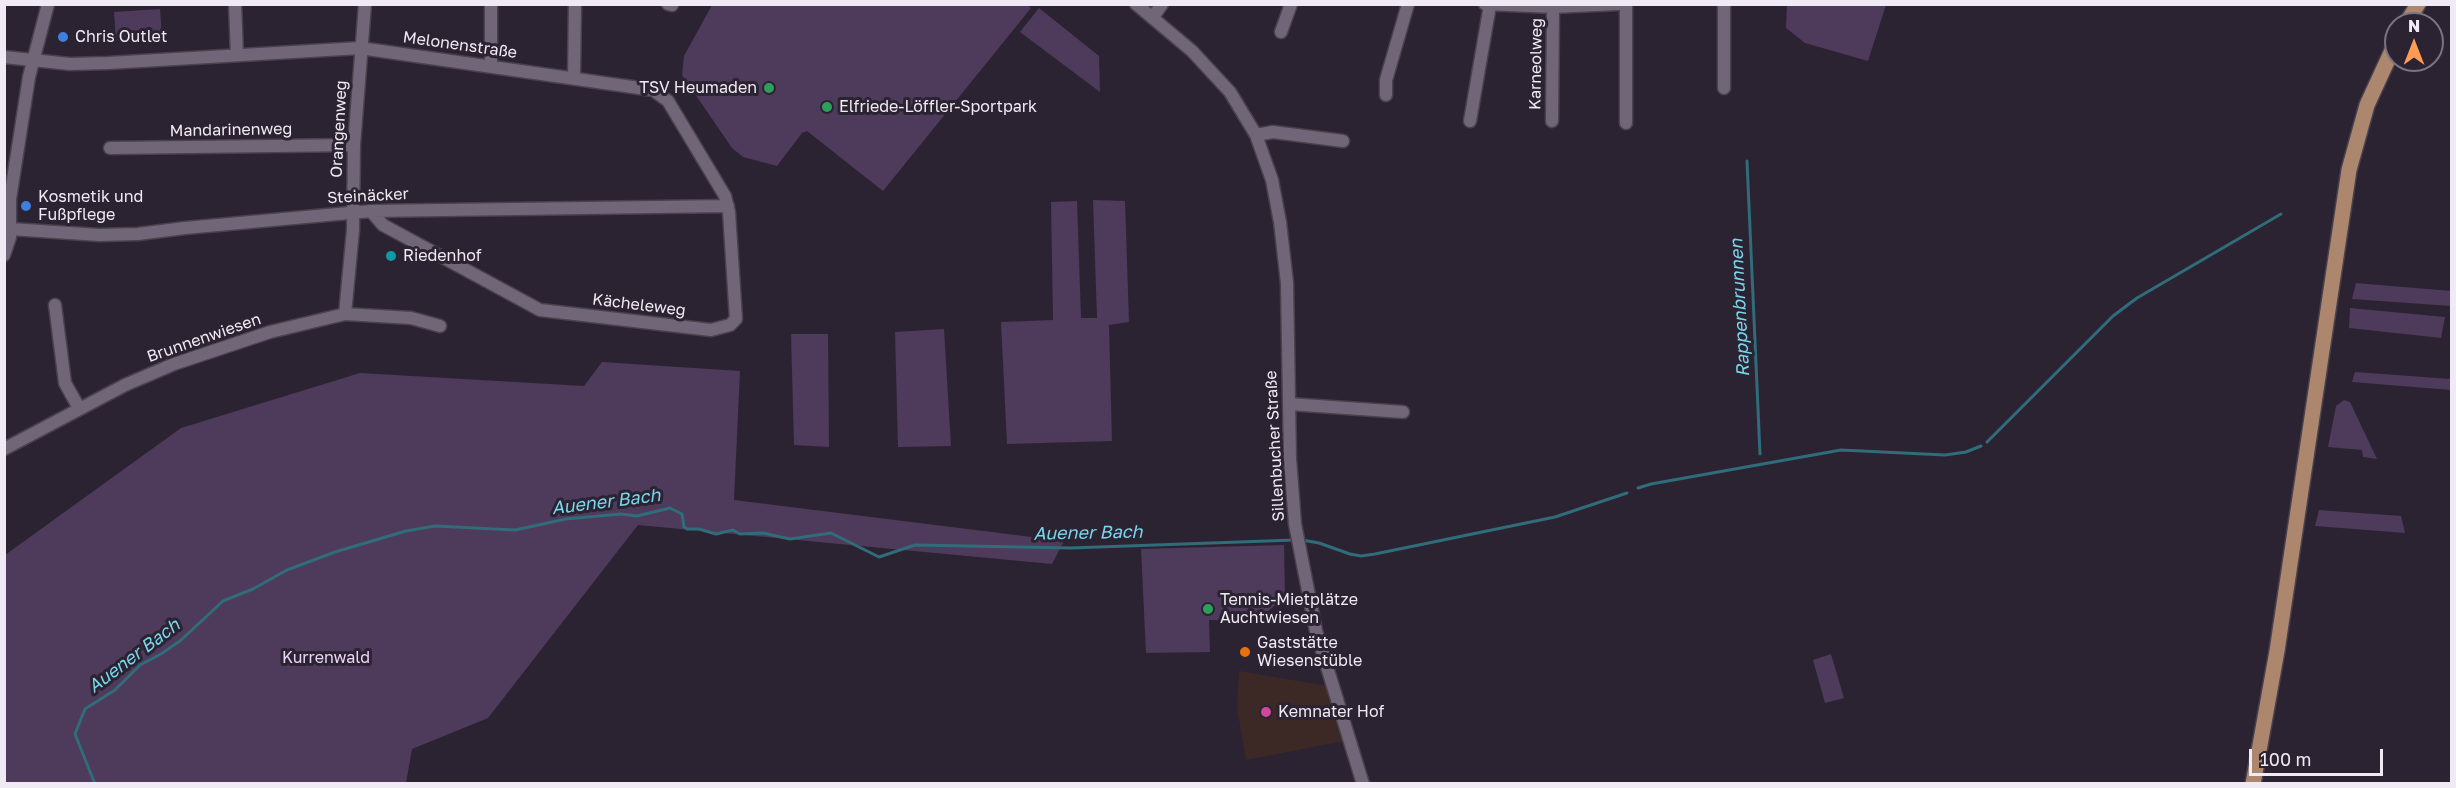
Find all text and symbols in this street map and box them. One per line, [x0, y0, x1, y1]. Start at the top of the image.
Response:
north arrow [2384, 12, 2444, 72]
text: N [2408, 16, 2420, 36]
street label: Karneolweg [1526, 18, 1546, 110]
place label: Chris Outlet [75, 27, 167, 47]
street label: Melonenstraße [402, 27, 518, 63]
marker: Chris Outlet [56, 30, 70, 44]
place label: TSV Heumaden [639, 78, 757, 98]
street label: Orangenweg [327, 80, 351, 178]
marker: TSV Heumaden [762, 81, 776, 95]
place label: Elfriede-Löffler-Sportpark [839, 97, 1037, 117]
marker: Elfriede-Löffler-Sportpark [820, 100, 834, 114]
street label: Mandarinenweg [169, 119, 293, 141]
street label: Steinäcker [327, 184, 409, 208]
place label: Kosmetik und Fußpflege [38, 187, 143, 225]
marker: Kosmetik und Fußpflege [19, 199, 33, 213]
water label: Rappenbrunnen [1726, 238, 1754, 378]
place label: Riedenhof [403, 246, 482, 266]
marker: Riedenhof [384, 249, 398, 263]
street label: Kächeleweg [591, 290, 687, 320]
street label: Brunnenwiesen [144, 309, 264, 367]
street label: Sillenbucher Straße [1261, 370, 1289, 522]
water label: Auener Bach [551, 485, 661, 519]
water label: Auener Bach [1033, 521, 1143, 545]
place label: Tennis-Mietplätze Auchtwiesen [1220, 590, 1358, 628]
marker: Tennis-Mietplätze Auchtwiesen [1201, 602, 1215, 616]
water label: Auener Bach [84, 615, 184, 697]
place label: Gaststätte Wiesenstüble [1257, 633, 1362, 671]
marker: Gaststätte Wiesenstüble [1238, 645, 1252, 659]
park label: Kurrenwald [282, 648, 370, 668]
place label: Kemnater Hof [1278, 702, 1384, 722]
marker: Kemnater Hof [1259, 705, 1273, 719]
scale bar [2252, 737, 2386, 775]
text: 100 m [2260, 748, 2311, 770]

